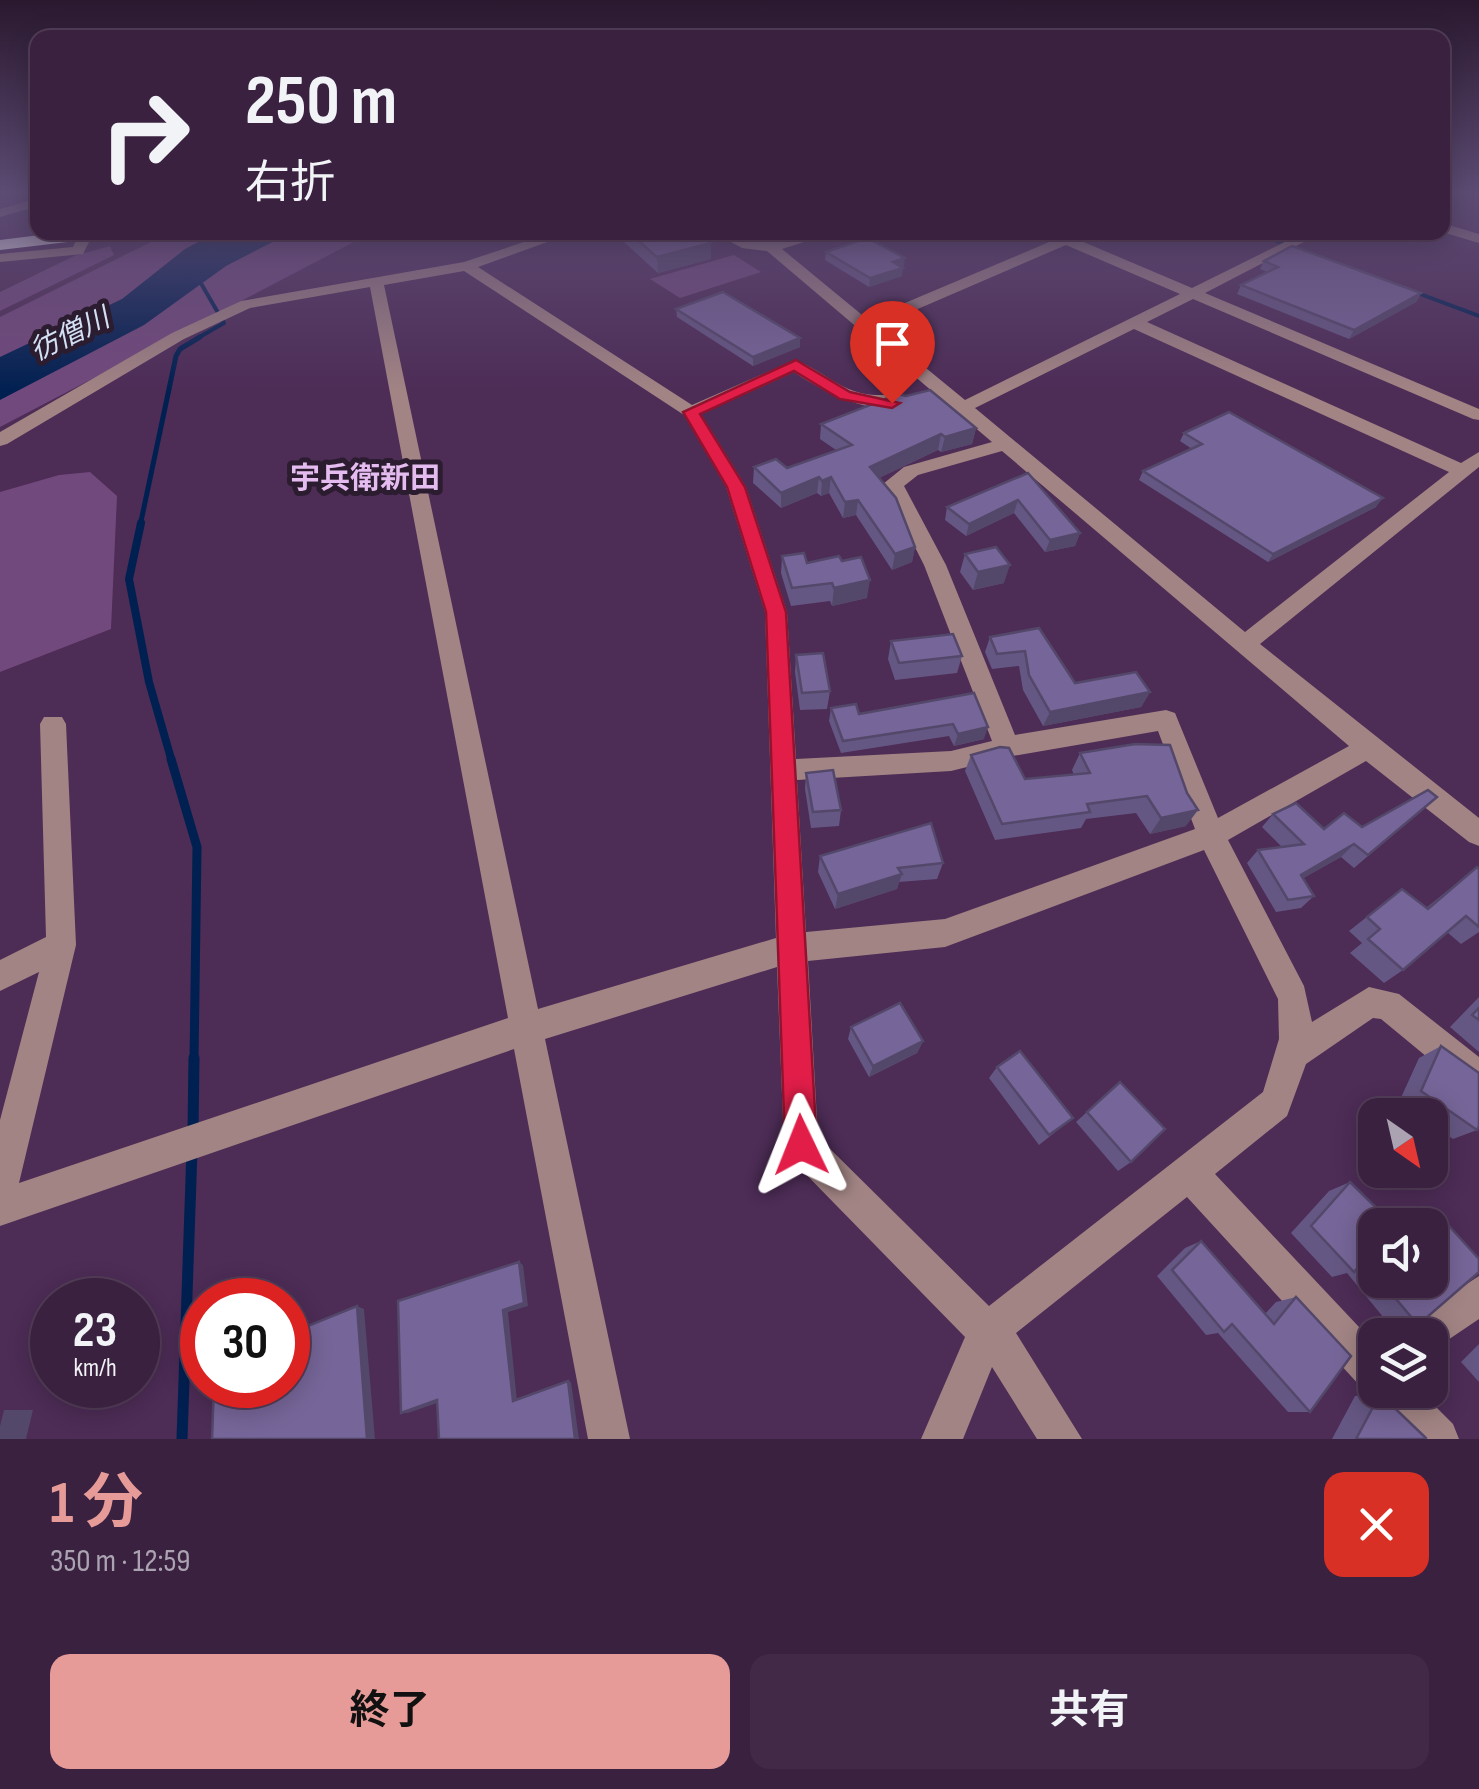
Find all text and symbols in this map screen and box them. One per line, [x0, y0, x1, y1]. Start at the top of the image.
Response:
text: 250 m [245, 60, 397, 144]
icon: right [80, 70, 210, 200]
text: 右折 [245, 156, 335, 211]
water label: 彷僧川 [25, 300, 118, 368]
pin [850, 301, 935, 404]
icon: arrive [865, 316, 920, 371]
district label: 宇兵衛新田 [290, 461, 440, 497]
position arrow [749, 1093, 853, 1197]
north arrow [1358, 1098, 1448, 1188]
map controls [1358, 1098, 1448, 1408]
button: sound [1358, 1208, 1448, 1298]
speed limit sign: 30 [180, 1278, 310, 1408]
text: 23 [73, 1301, 117, 1361]
button: layers [1358, 1318, 1448, 1408]
text: km/h [73, 1353, 117, 1384]
text: 1 分 [50, 1468, 143, 1540]
button: close [1324, 1472, 1429, 1577]
text: 350 m · 12:59 [50, 1542, 190, 1581]
button: 終了 [50, 1654, 730, 1769]
button: 共有 [750, 1654, 1429, 1769]

